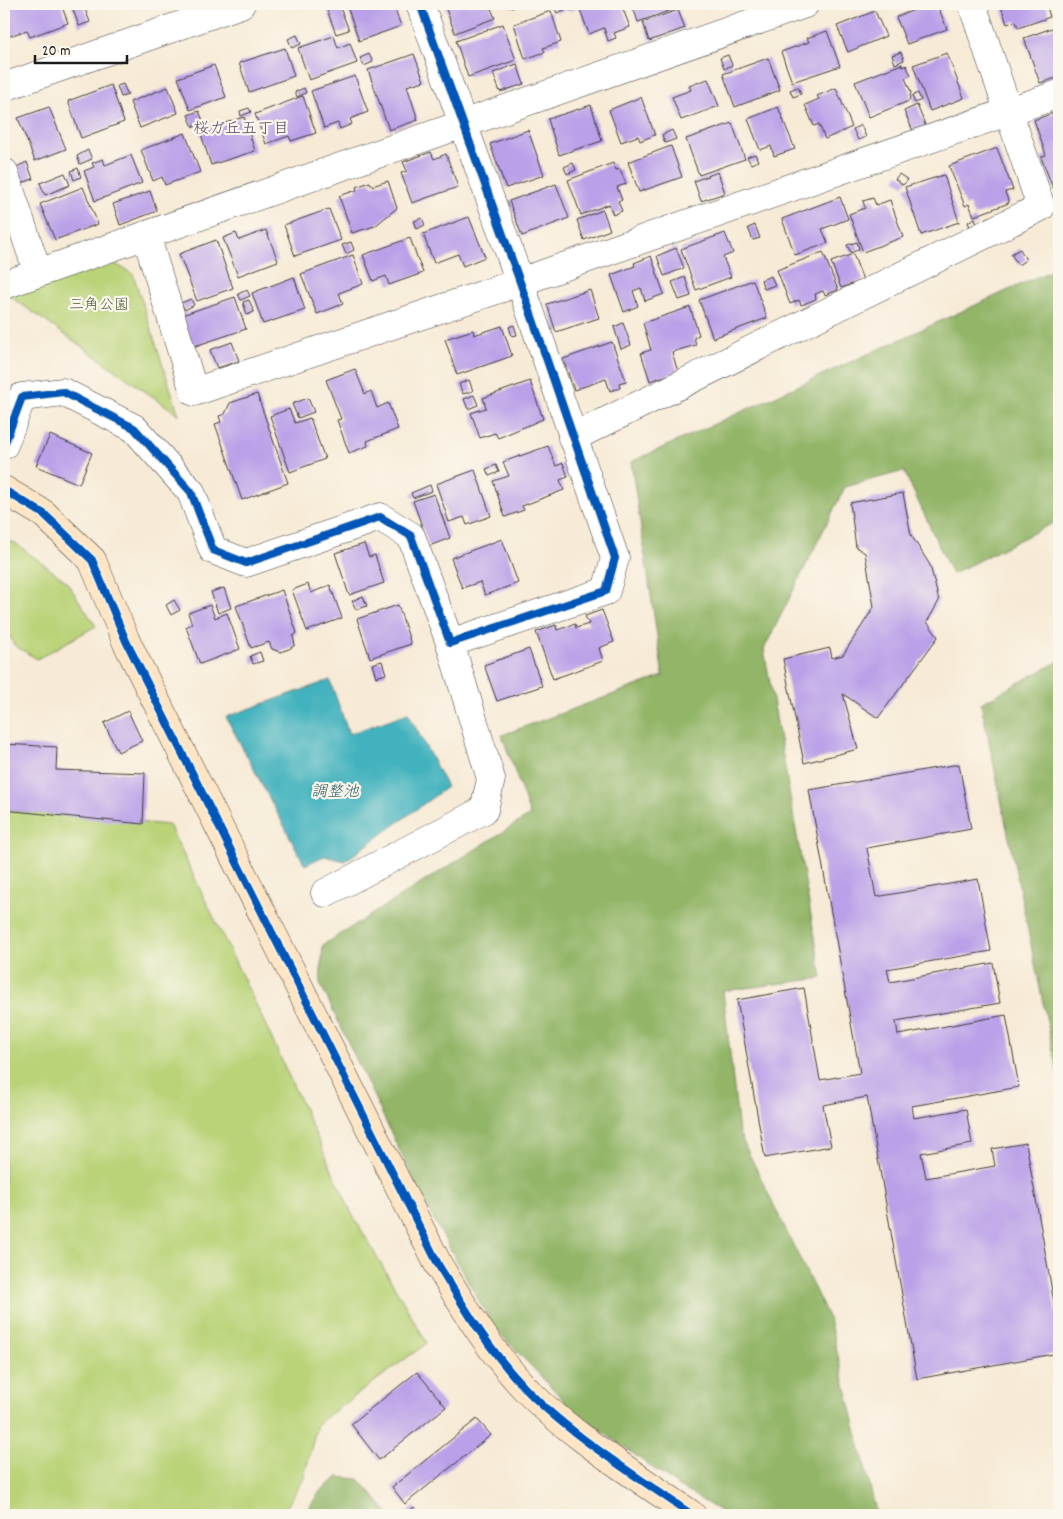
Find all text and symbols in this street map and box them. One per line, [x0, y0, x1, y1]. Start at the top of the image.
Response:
scale bar [35, 32, 128, 64]
text: 20 m [42, 41, 70, 63]
district label: 桜ガ丘五丁目 [193, 118, 289, 141]
park label: 三角公園 [69, 295, 129, 317]
water label: 調整池 [311, 781, 360, 804]

